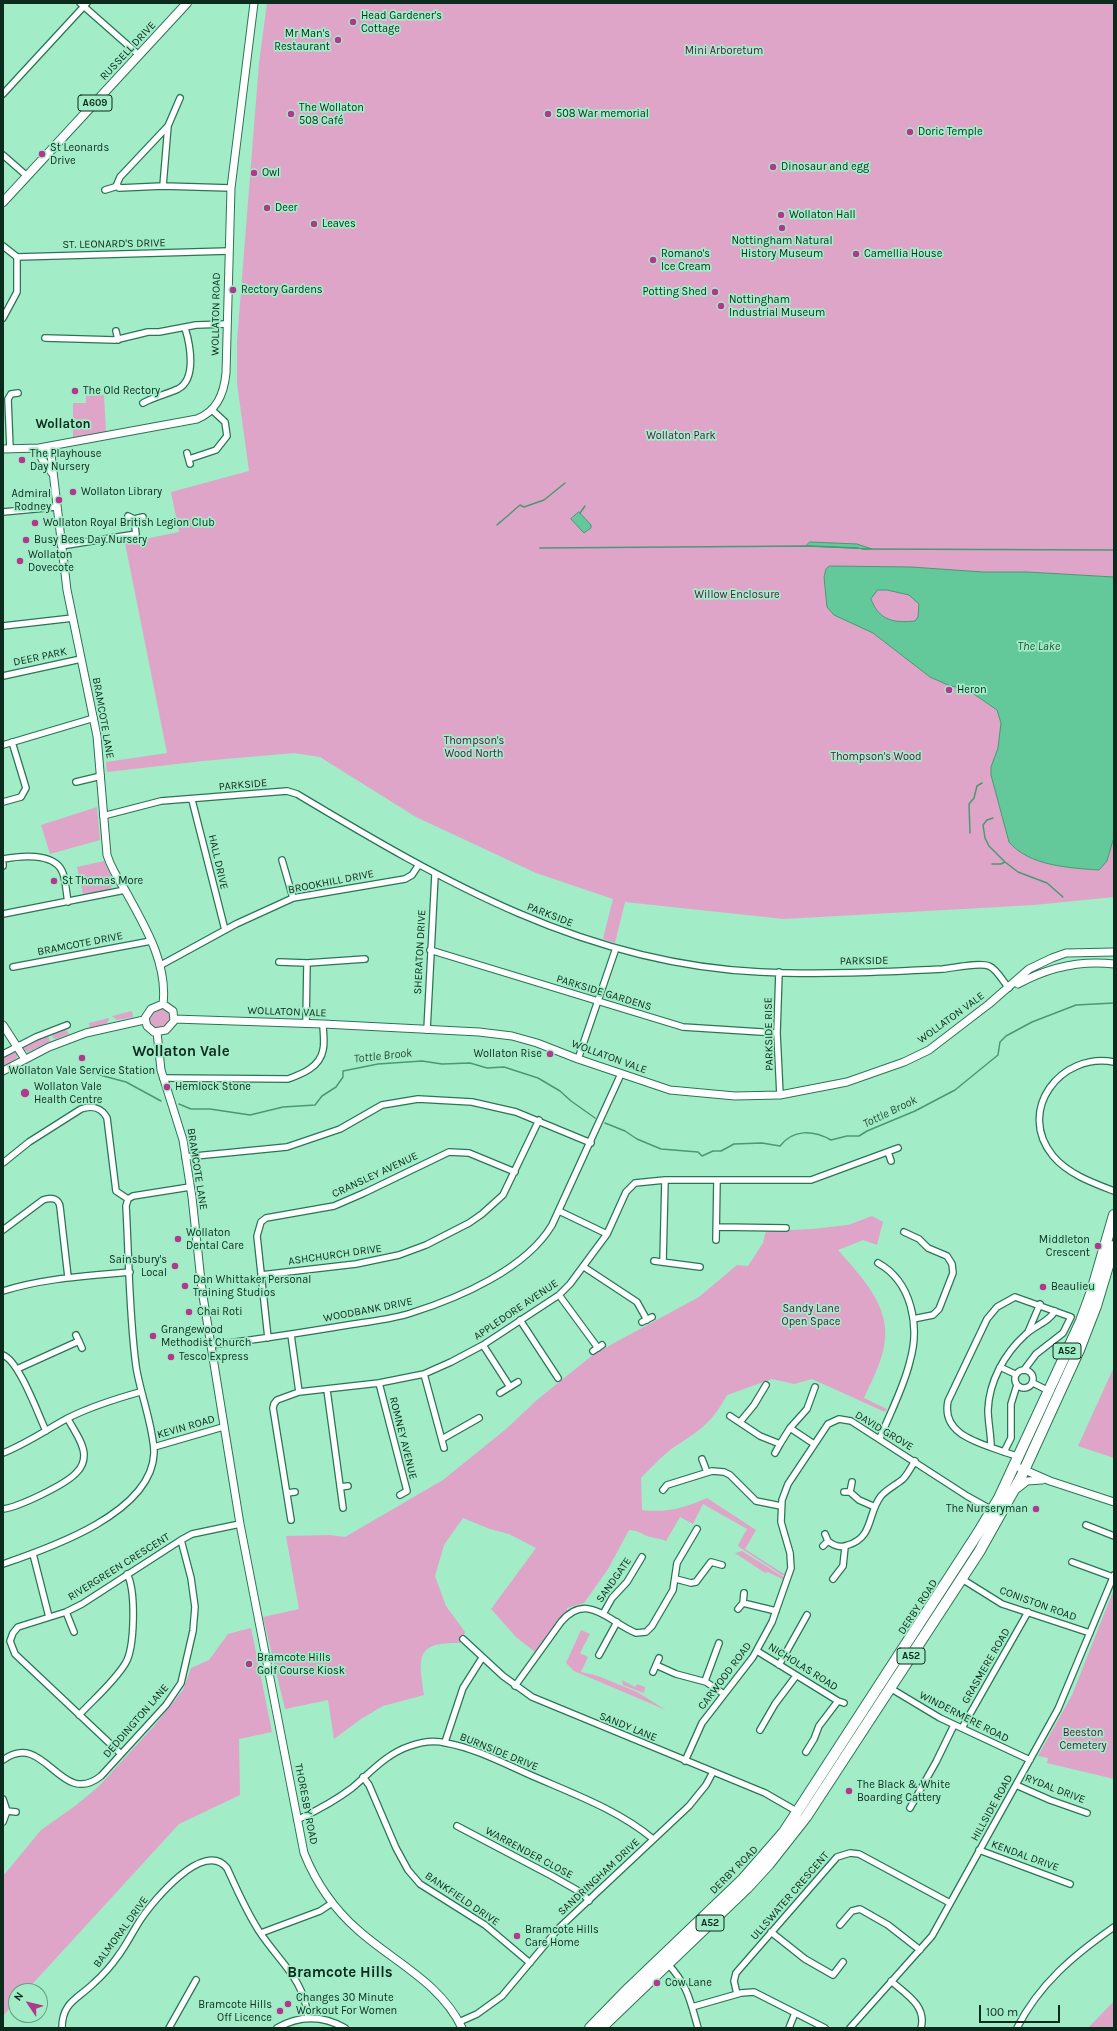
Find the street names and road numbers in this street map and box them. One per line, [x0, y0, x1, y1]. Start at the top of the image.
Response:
street label: RUSSELL DRIVE [97, 19, 159, 83]
road number: A609 [78, 95, 112, 111]
street label: ST. LEONARD'S DRIVE [62, 237, 166, 251]
street label: WOLLATON ROAD [209, 272, 223, 356]
street label: DEER PARK [12, 645, 68, 669]
street label: BRAMCOTE LANE [89, 676, 117, 760]
street label: PARKSIDE [218, 776, 268, 794]
street label: HALL DRIVE [205, 833, 231, 891]
street label: BROOKHILL DRIVE [287, 867, 375, 897]
street label: PARKSIDE [525, 900, 575, 930]
street label: SHERATON DRIVE [411, 909, 429, 995]
street label: BRAMCOTE DRIVE [36, 929, 124, 959]
street label: PARKSIDE [840, 954, 888, 968]
street label: PARKSIDE GARDENS [555, 972, 653, 1014]
street label: WOLLATON VALE [915, 989, 987, 1047]
street label: PARKSIDE RISE [762, 997, 776, 1071]
street label: WOLLATON VALE [247, 1004, 327, 1020]
street label: WOLLATON VALE [569, 1037, 649, 1077]
street label: BRAMCOTE LANE [184, 1127, 210, 1211]
street label: CRANSLEY AVENUE [330, 1149, 420, 1201]
street label: ASHCHURCH DRIVE [287, 1242, 383, 1268]
street label: APPLEDORE AVENUE [471, 1277, 561, 1343]
street label: WOODBANK DRIVE [322, 1295, 414, 1325]
road number: A52 [1053, 1343, 1081, 1359]
street label: ROMNEY AVENUE [386, 1395, 420, 1481]
street label: DAVID GROVE [852, 1408, 916, 1454]
street label: KEVIN ROAD [155, 1412, 217, 1442]
street label: RIVERGREEN CRESCENT [66, 1530, 172, 1604]
street label: SANDGATE [594, 1555, 634, 1605]
street label: DERBY ROAD [895, 1577, 941, 1637]
street label: CONISTON ROAD [998, 1584, 1078, 1624]
street label: GRASMERE ROAD [959, 1626, 1013, 1706]
street label: CARWOOD ROAD [695, 1640, 755, 1712]
street label: NICHOLAS ROAD [766, 1640, 840, 1694]
road number: A52 [897, 1648, 925, 1664]
street label: DEDDINGTON LANE [100, 1681, 172, 1761]
street label: WINDERMERE ROAD [917, 1689, 1011, 1745]
street label: SANDY LANE [597, 1709, 659, 1745]
street label: BURNSIDE DRIVE [458, 1730, 540, 1774]
street label: THORESBY ROAD [292, 1762, 320, 1846]
street label: RYDAL DRIVE [1023, 1771, 1087, 1807]
street label: HILLSIDE ROAD [968, 1772, 1016, 1844]
street label: WARRENDER CLOSE [483, 1824, 575, 1882]
street label: SANDRINGHAM DRIVE [555, 1836, 643, 1918]
street label: KENDAL DRIVE [989, 1838, 1061, 1874]
street label: DERBY ROAD [707, 1843, 761, 1897]
street label: ULLSWATER CRESCENT [748, 1849, 832, 1943]
street label: BANKFIELD DRIVE [422, 1869, 502, 1929]
street label: BALMORAL DRIVE [91, 1894, 151, 1970]
road number: A52 [696, 1915, 724, 1931]

